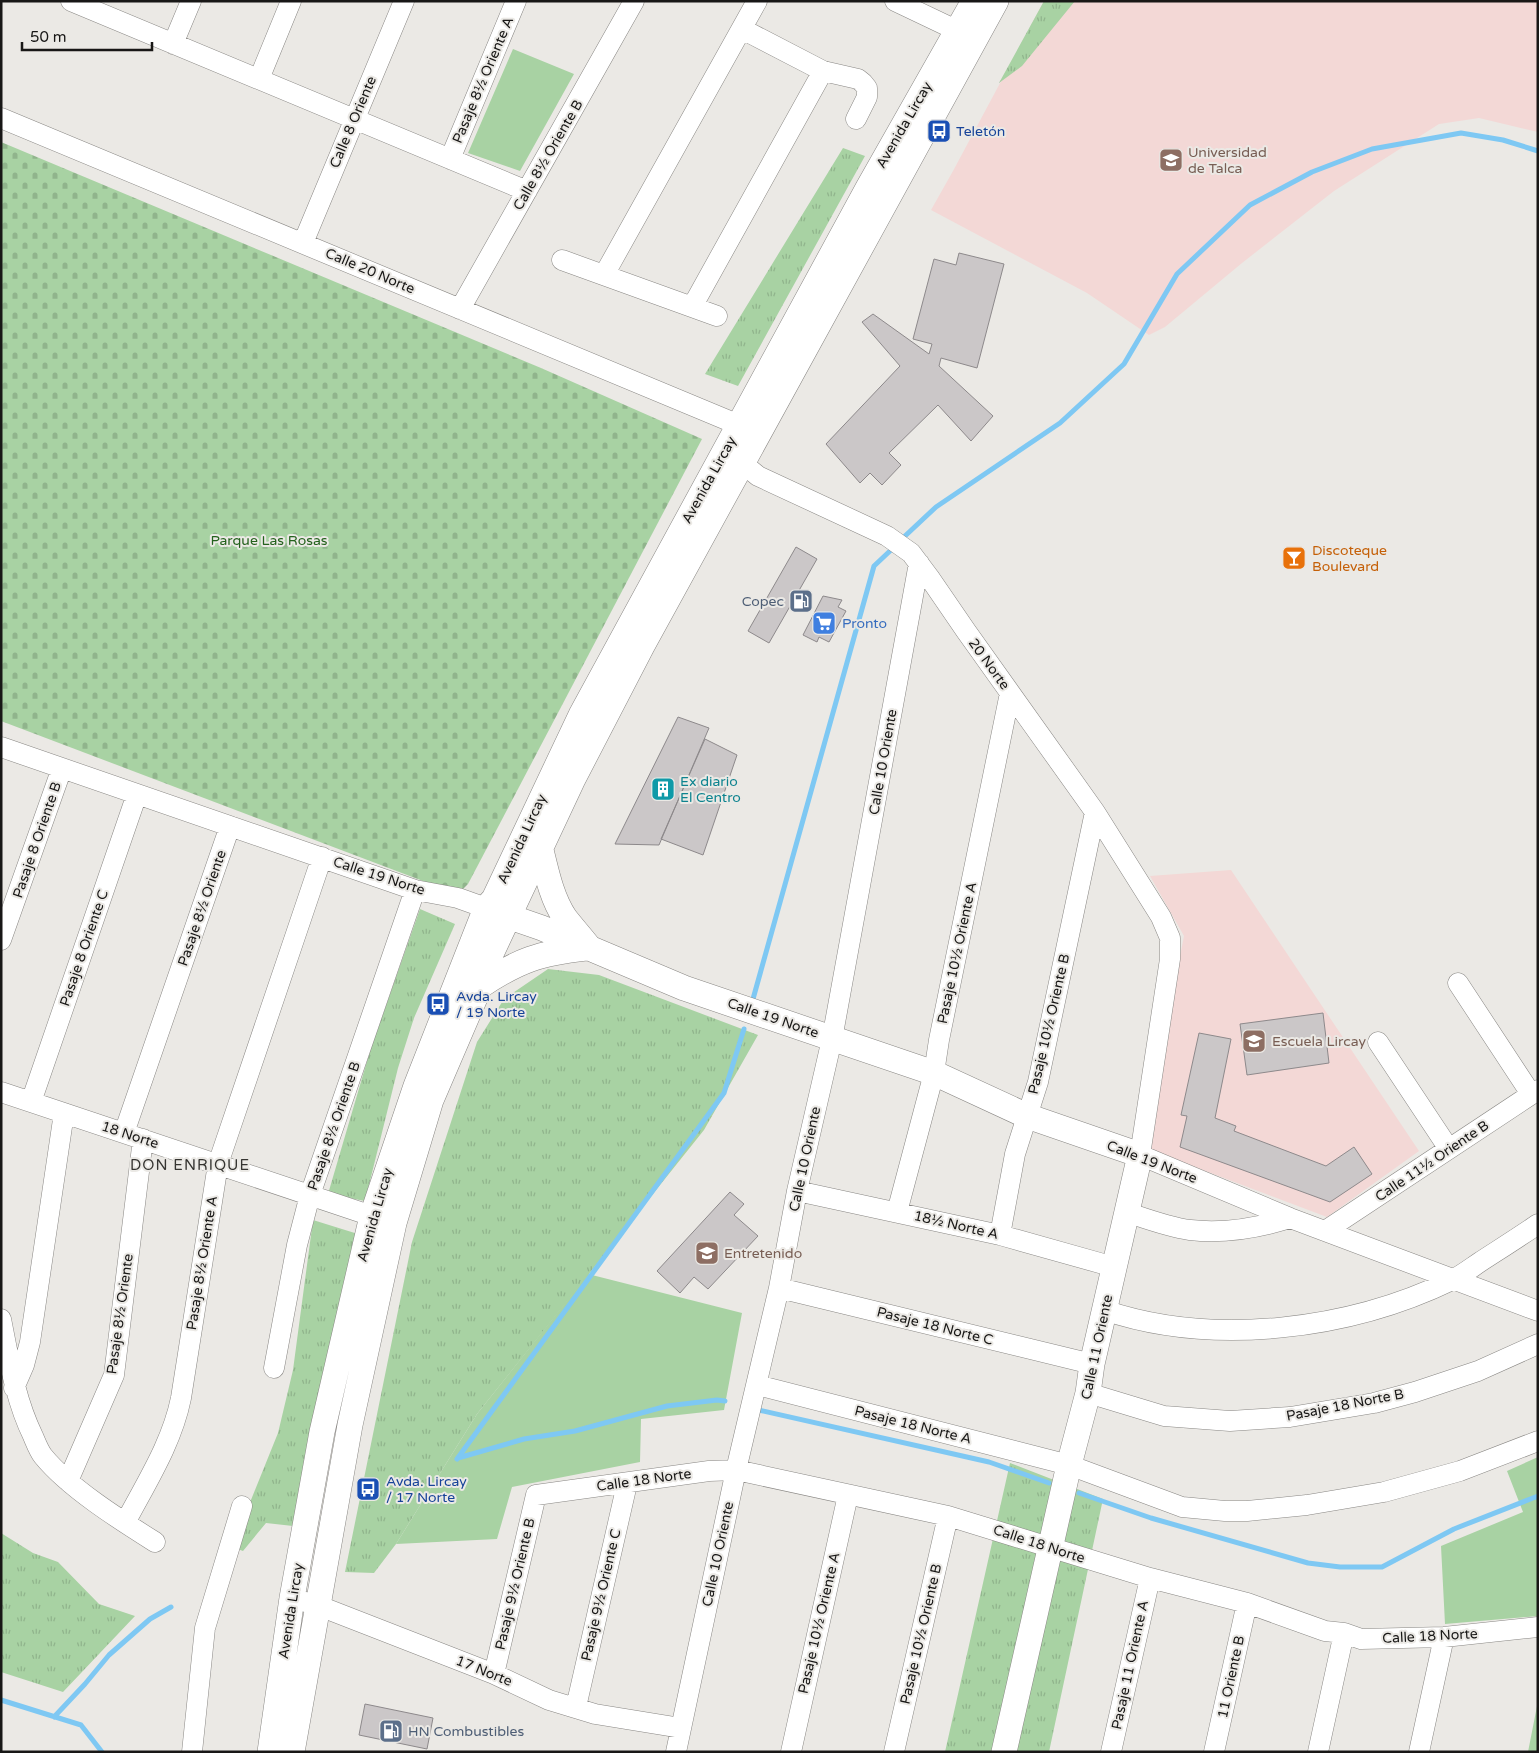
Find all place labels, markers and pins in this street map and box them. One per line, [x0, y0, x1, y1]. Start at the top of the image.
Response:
bus stop icon: Teletón [926, 118, 952, 144]
place label: Teletón [956, 123, 1005, 140]
place label: Universidad de Talca [1188, 144, 1267, 177]
school or university icon: Universidad de Talca [1158, 147, 1184, 173]
place label: Discoteque Boulevard [1312, 542, 1387, 575]
bar icon: Discoteque Boulevard [1281, 545, 1307, 571]
fuel station icon: Copec [788, 588, 814, 614]
place label: Copec [742, 593, 784, 610]
supermarket icon: Pronto [811, 610, 837, 636]
place label: Pronto [842, 615, 887, 632]
place label: Ex diario El Centro [680, 773, 741, 806]
building icon: Ex diario El Centro [650, 776, 676, 802]
place label: Avda. Lircay / 19 Norte [456, 988, 537, 1021]
bus stop icon: Avda. Lircay / 19 Norte [425, 991, 451, 1017]
school or university icon: Escuela Lircay [1241, 1028, 1267, 1054]
place label: Escuela Lircay [1272, 1033, 1366, 1050]
school or university icon: Entretenido [694, 1240, 720, 1266]
place label: Entretenido [724, 1245, 802, 1262]
place label: Avda. Lircay / 17 Norte [386, 1473, 467, 1506]
bus stop icon: Avda. Lircay / 17 Norte [355, 1476, 381, 1502]
fuel station icon: HN Combustibles [378, 1718, 404, 1744]
place label: HN Combustibles [408, 1723, 524, 1740]

